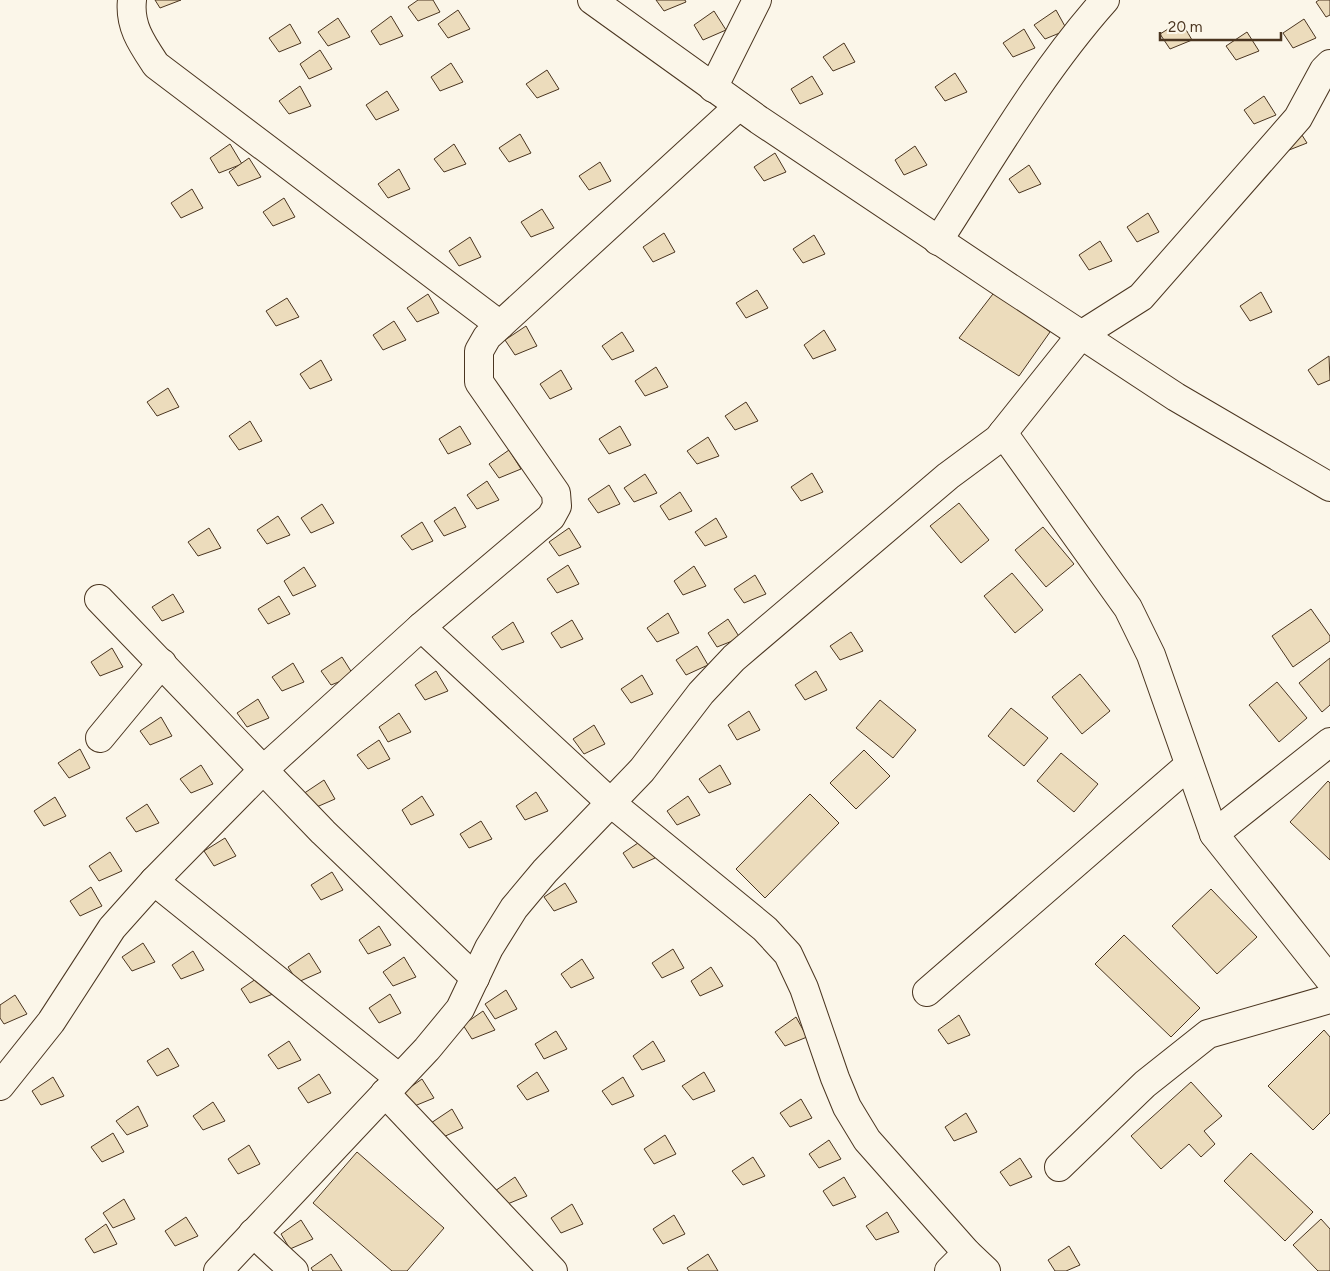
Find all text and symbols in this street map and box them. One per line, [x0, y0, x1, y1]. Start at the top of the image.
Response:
scale bar [1160, 10, 1281, 42]
text: 20 m [1168, 18, 1202, 36]

